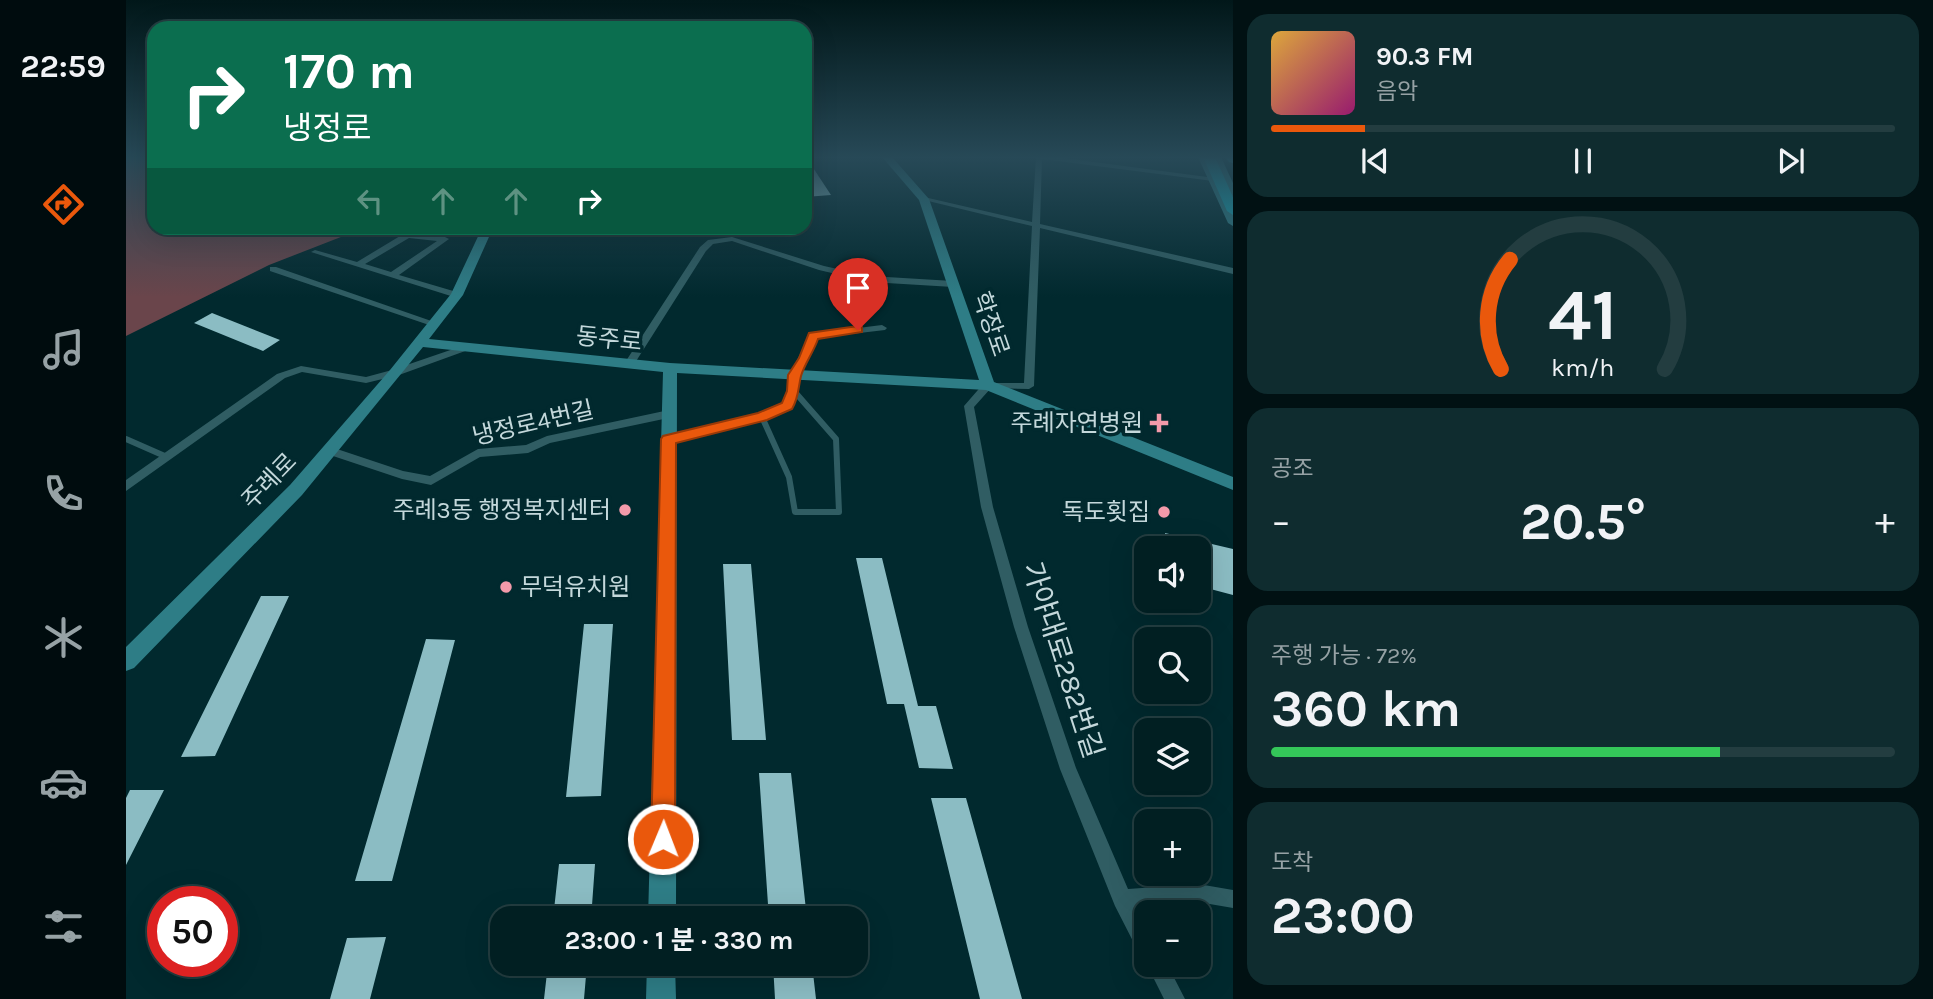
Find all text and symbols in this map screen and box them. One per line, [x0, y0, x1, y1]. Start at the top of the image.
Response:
text: 90.3 FM [1376, 41, 1474, 72]
text: 170 m [283, 43, 415, 100]
text: 22:59 [20, 48, 106, 85]
icon: right [168, 49, 259, 140]
text: 음악 [1376, 78, 1418, 105]
text: 냉정로 [283, 110, 371, 147]
icon: previous [1356, 142, 1394, 180]
icon: pause [1564, 142, 1602, 180]
icon: next [1772, 142, 1810, 180]
icon: directions [39, 180, 88, 229]
icon: left [351, 182, 389, 220]
icon: ahead [424, 182, 462, 220]
icon: ahead [497, 182, 535, 220]
icon: right [570, 182, 608, 220]
pin [828, 258, 888, 330]
icon: arrive [839, 269, 877, 307]
text: 41 [1548, 272, 1618, 357]
street label: 학장로 [967, 288, 1015, 360]
street label: 동주로 [575, 322, 643, 356]
icon: music [39, 325, 88, 374]
text: km/h [1551, 352, 1615, 381]
street label: 냉정로4번길 [470, 395, 596, 451]
place label: 주례자연병원 [1011, 409, 1143, 437]
marker: 주례자연병원 [1149, 413, 1169, 433]
street label: 주례로 [236, 447, 302, 515]
text: 공조 [1271, 455, 1313, 482]
icon: phone [39, 469, 88, 518]
text: 20.5° [1520, 491, 1646, 552]
place label: 주례3동 행정복지센터 [392, 496, 611, 524]
place label: 독도횟집 [1062, 498, 1150, 526]
text: − [1271, 499, 1291, 544]
text: + [1875, 499, 1895, 544]
marker: 주례3동 행정복지센터 [617, 502, 633, 518]
marker: 독도횟집 [1156, 504, 1172, 520]
map controls [1134, 536, 1211, 977]
button: sound [1134, 536, 1211, 613]
street label: 가야대로282번길 [1016, 558, 1110, 762]
place label: 무덕유치원 [520, 573, 630, 601]
marker: 무덕유치원 [498, 579, 514, 595]
icon: climate [39, 613, 88, 662]
button: search [1134, 627, 1211, 704]
text: 주행 가능 · 72% [1271, 642, 1417, 669]
text: 360 km [1271, 678, 1461, 739]
button: layers [1134, 718, 1211, 795]
icon: car [39, 758, 88, 807]
position arrow [626, 802, 700, 876]
button: + [1134, 809, 1211, 886]
text: 도착 [1271, 849, 1313, 876]
text: 23:00 [1271, 885, 1415, 946]
speed limit sign: 50 [147, 886, 238, 977]
button: − [1134, 900, 1211, 977]
icon: filters [39, 902, 88, 951]
text: 23:00 · 1 분 · 330 m [564, 925, 794, 956]

